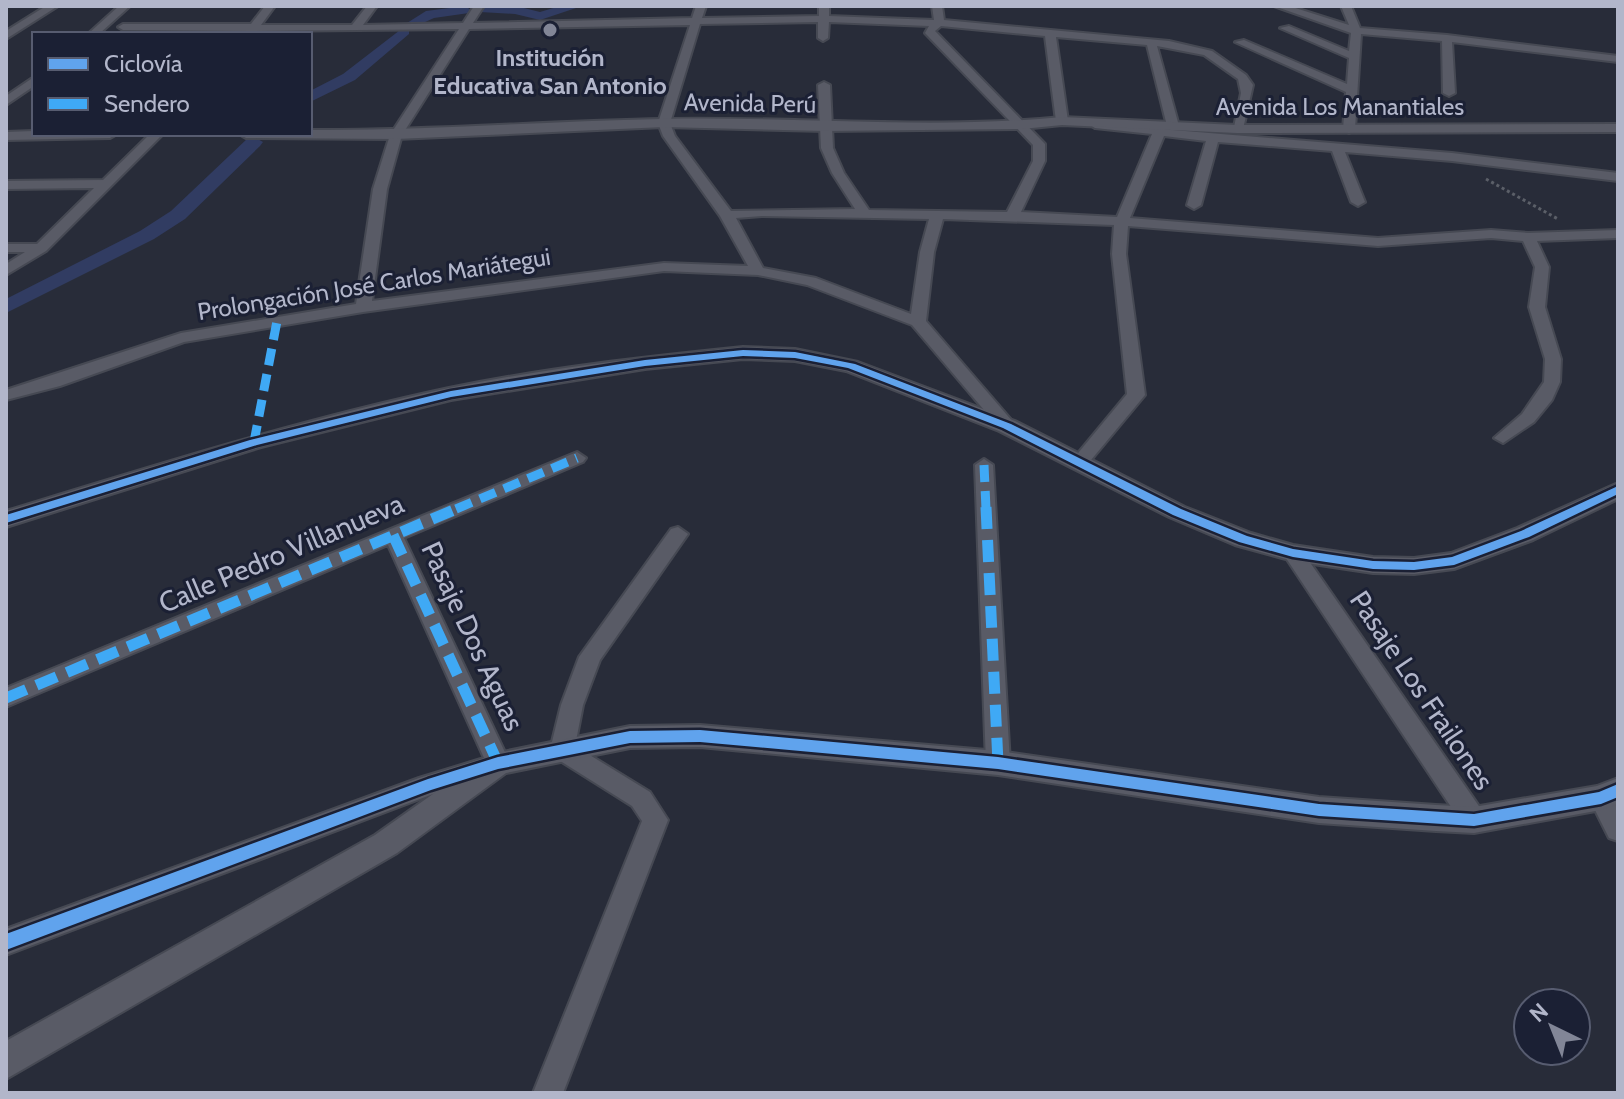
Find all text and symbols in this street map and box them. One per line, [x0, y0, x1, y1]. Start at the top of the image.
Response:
marker: Institución Educativa San Antonio [541, 21, 559, 39]
legend [32, 32, 312, 136]
place label: Institución Educativa San Antonio [433, 43, 667, 100]
text: Ciclovía [104, 49, 183, 78]
street label: Avenida Perú [684, 87, 816, 119]
text: Sendero [104, 89, 190, 118]
street label: Avenida Los Manantiales [1216, 92, 1464, 121]
street label: Prolongación José Carlos Mariátegui [195, 242, 553, 326]
street label: Calle Pedro Villanueva [153, 486, 409, 620]
street label: Pasaje Dos Aguas [414, 536, 532, 736]
street label: Pasaje Los Frailones [1343, 584, 1501, 796]
north arrow [1512, 987, 1592, 1067]
text: N [1524, 998, 1554, 1028]

